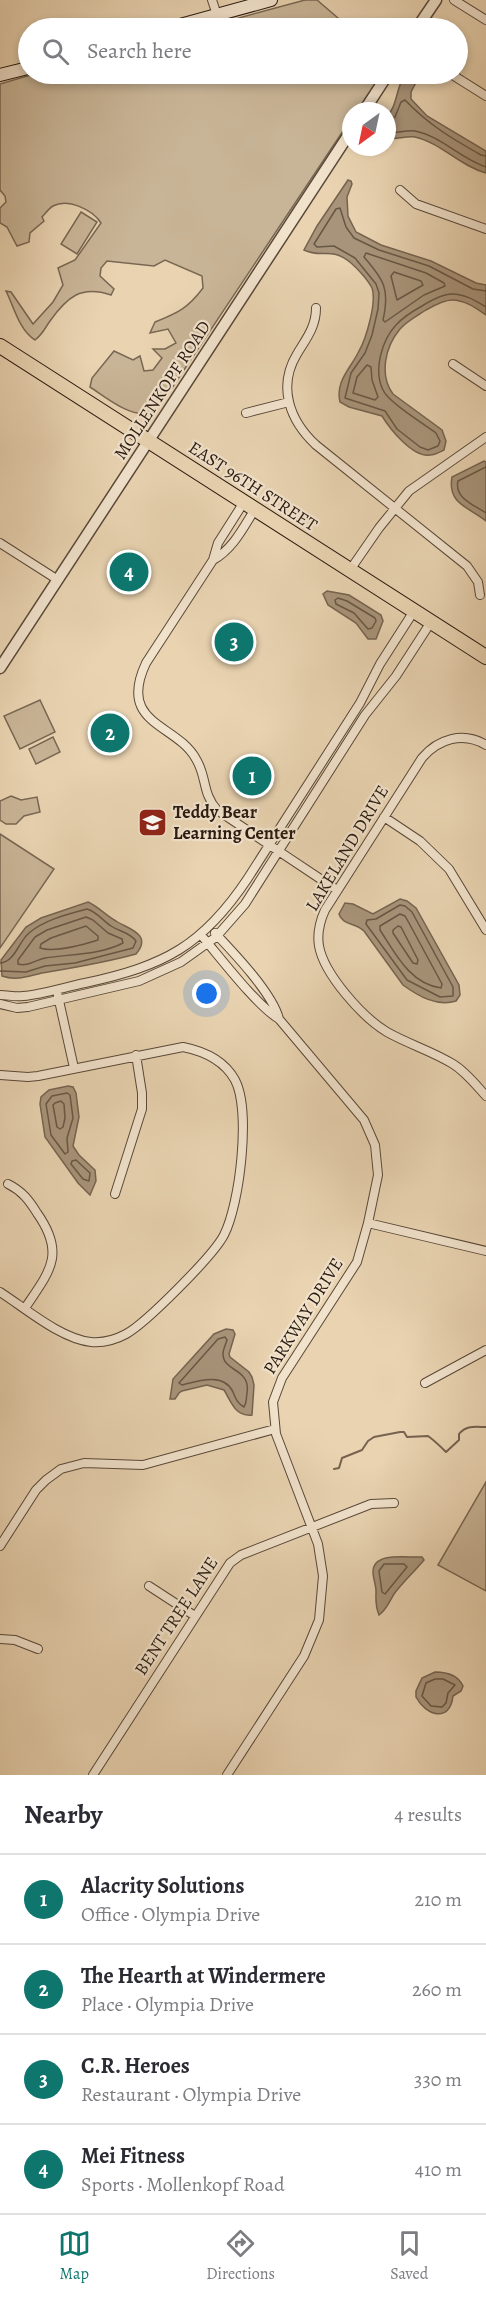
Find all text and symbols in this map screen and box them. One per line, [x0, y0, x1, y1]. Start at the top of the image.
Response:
search box [18, 18, 468, 84]
icon: search [39, 35, 72, 68]
text: Search here [87, 36, 192, 66]
north arrow [342, 102, 396, 156]
street label: MOLLENKOPF ROAD [108, 316, 216, 464]
street label: EAST 96TH STREET [184, 435, 322, 537]
pin: 4 [110, 550, 148, 594]
pin: 3 [214, 620, 254, 664]
pin: 2 [90, 710, 130, 756]
pin: 1 [232, 754, 272, 798]
street label: LAKELAND DRIVE [300, 781, 394, 915]
place label: Teddy Bear Learning Center [173, 800, 296, 845]
school or university icon: Teddy Bear Learning Center [136, 806, 168, 838]
your location [192, 979, 221, 1008]
street label: PARKWAY DRIVE [258, 1253, 348, 1379]
street label: BENT TREE LANE [129, 1552, 223, 1680]
text: Nearby [24, 1797, 103, 1832]
text: 4 results [394, 1801, 462, 1828]
text: Alacrity Solutions [81, 1871, 244, 1901]
text: 1 [40, 1886, 47, 1913]
text: 210 m [414, 1886, 462, 1913]
text: Office · Olympia Drive [81, 1901, 260, 1928]
text: The Hearth at Windermere [81, 1961, 326, 1991]
text: 2 [39, 1976, 48, 2003]
text: 260 m [412, 1976, 462, 2003]
text: Place · Olympia Drive [81, 1991, 254, 2018]
text: C.R. Heroes [81, 2051, 190, 2081]
text: 3 [39, 2066, 48, 2093]
text: 330 m [414, 2066, 462, 2093]
text: Restaurant · Olympia Drive [81, 2081, 301, 2108]
text: Mei Fitness [81, 2141, 185, 2171]
text: 4 [39, 2156, 48, 2183]
text: 410 m [415, 2156, 462, 2183]
text: Sports · Mollenkopf Road [81, 2171, 285, 2198]
tab: Map [58, 2227, 91, 2285]
tab: Directions [206, 2227, 275, 2285]
tab: Saved [390, 2227, 428, 2285]

